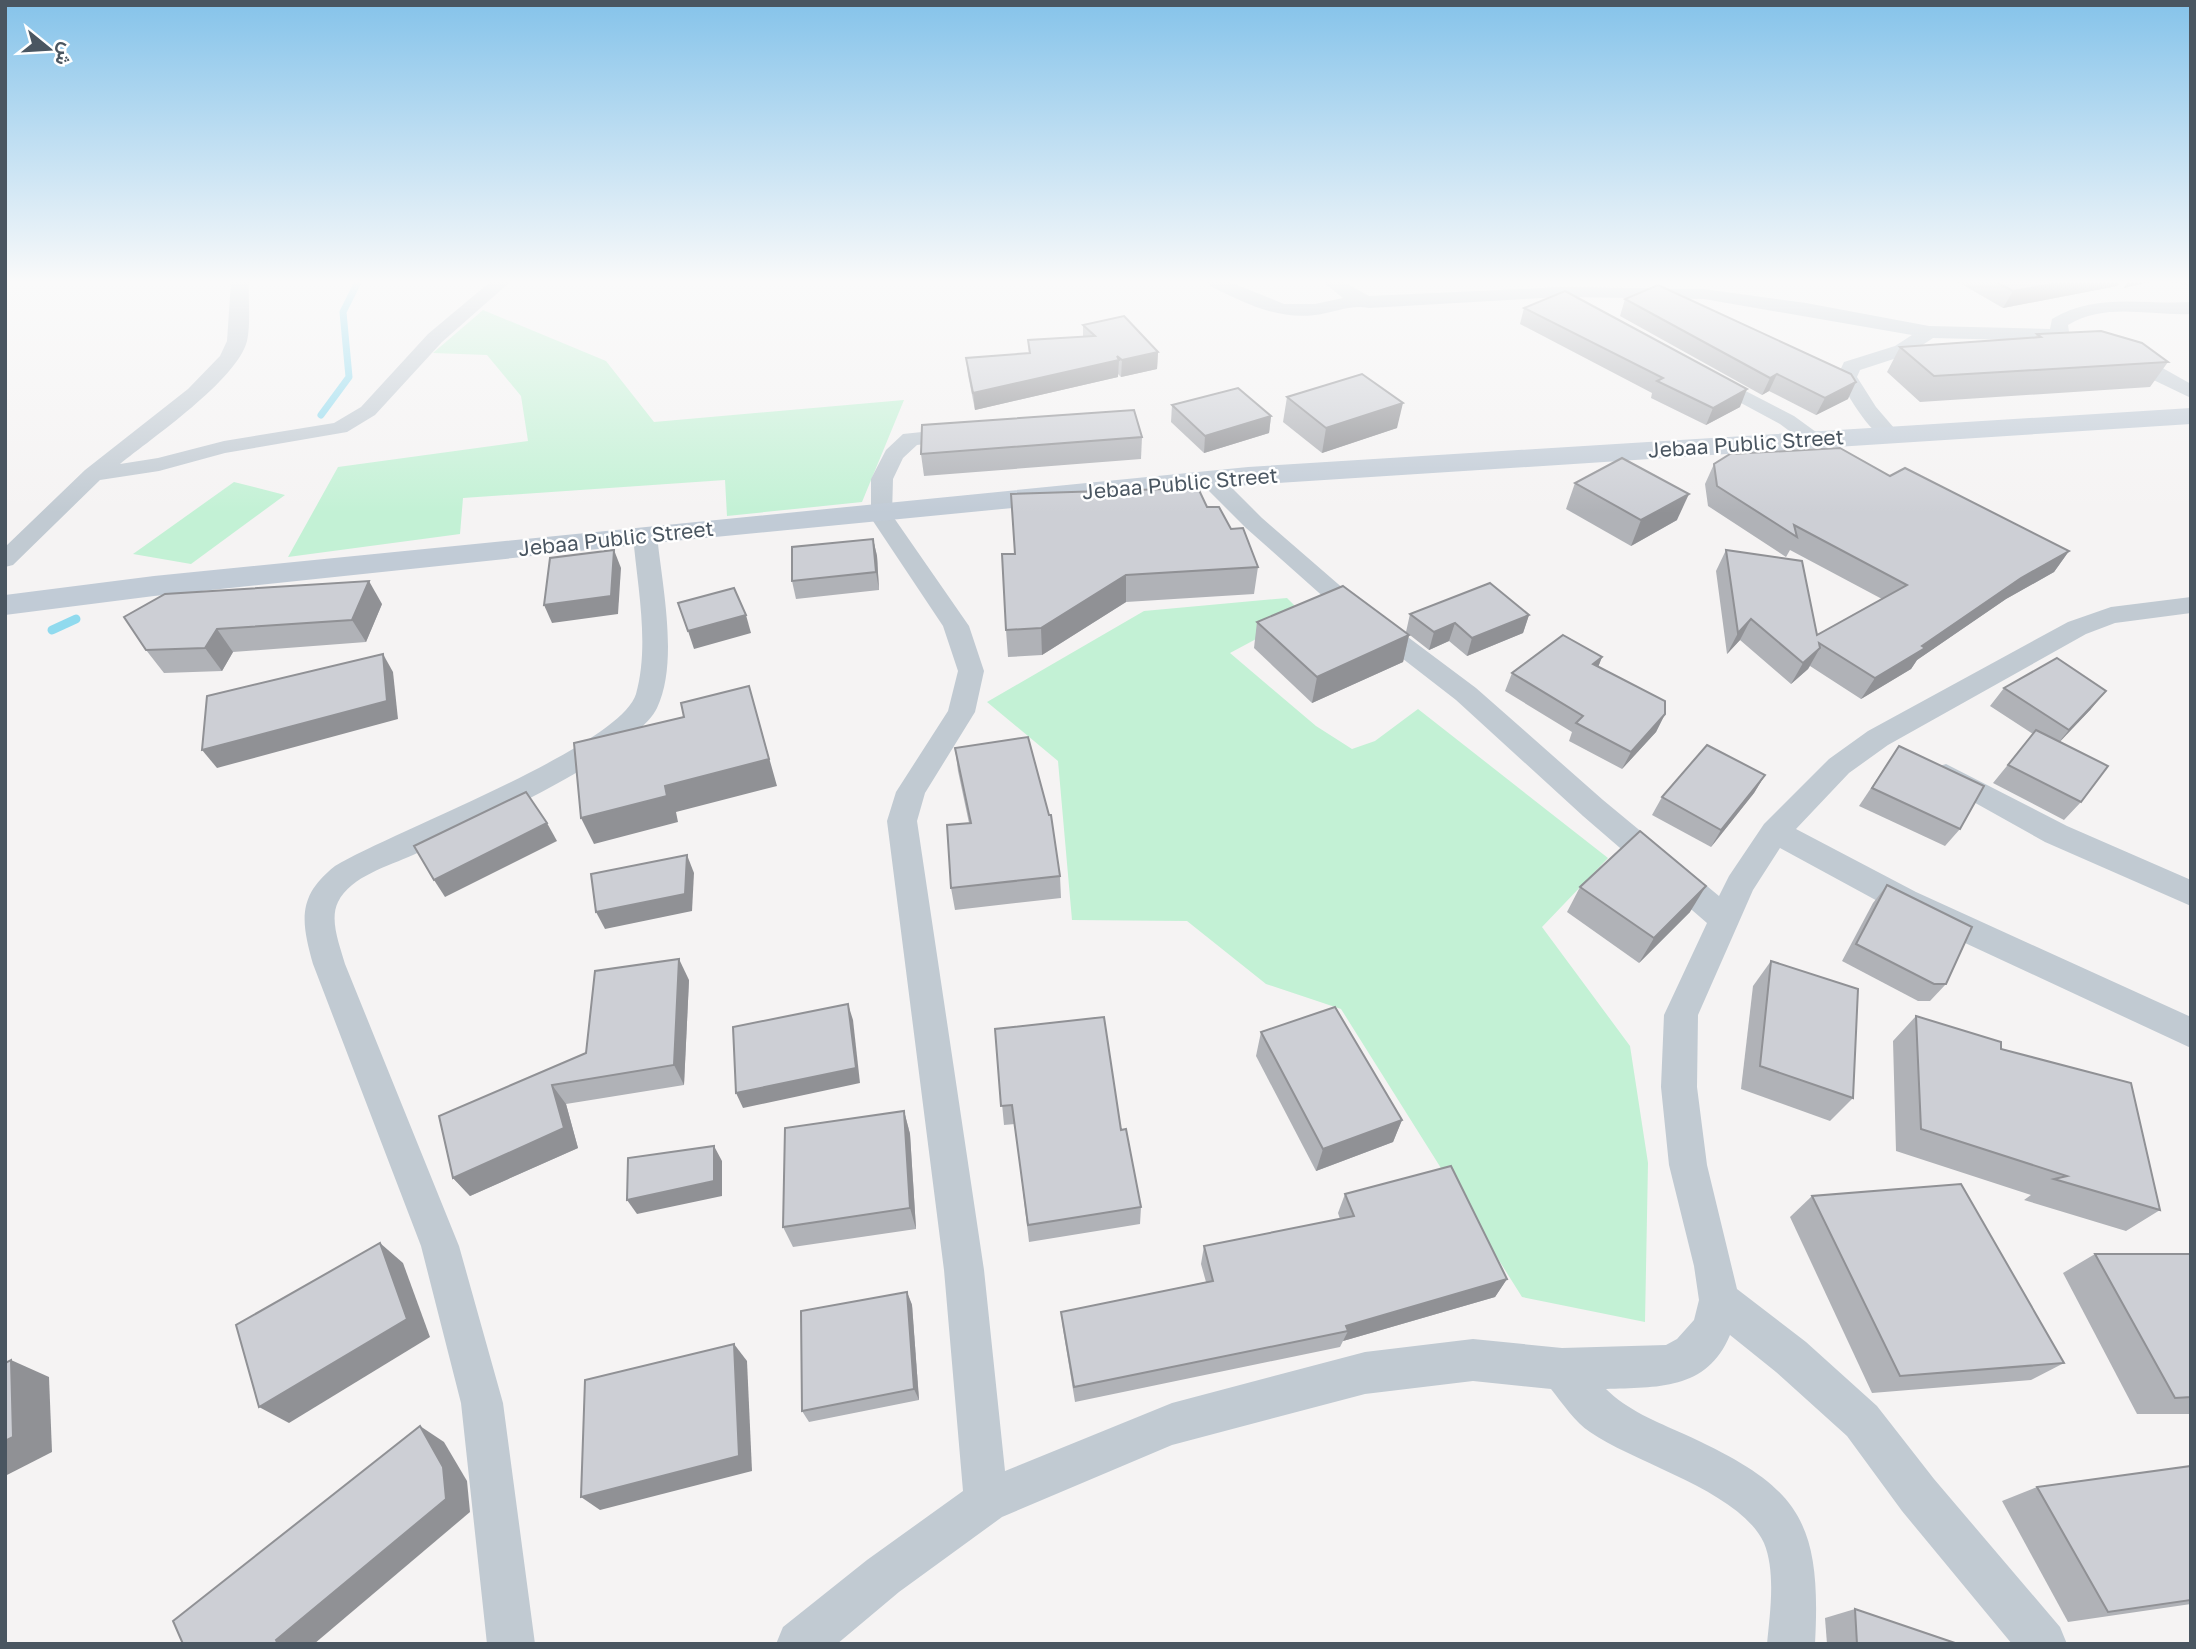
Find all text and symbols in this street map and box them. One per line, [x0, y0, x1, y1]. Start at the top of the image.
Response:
north arrow [14, 14, 84, 84]
text: ش [50, 40, 80, 69]
street label: Jebaa Public Street [1647, 423, 1845, 463]
street label: Jebaa Public Street [1081, 461, 1279, 505]
street label: Jebaa Public Street [517, 515, 715, 561]

